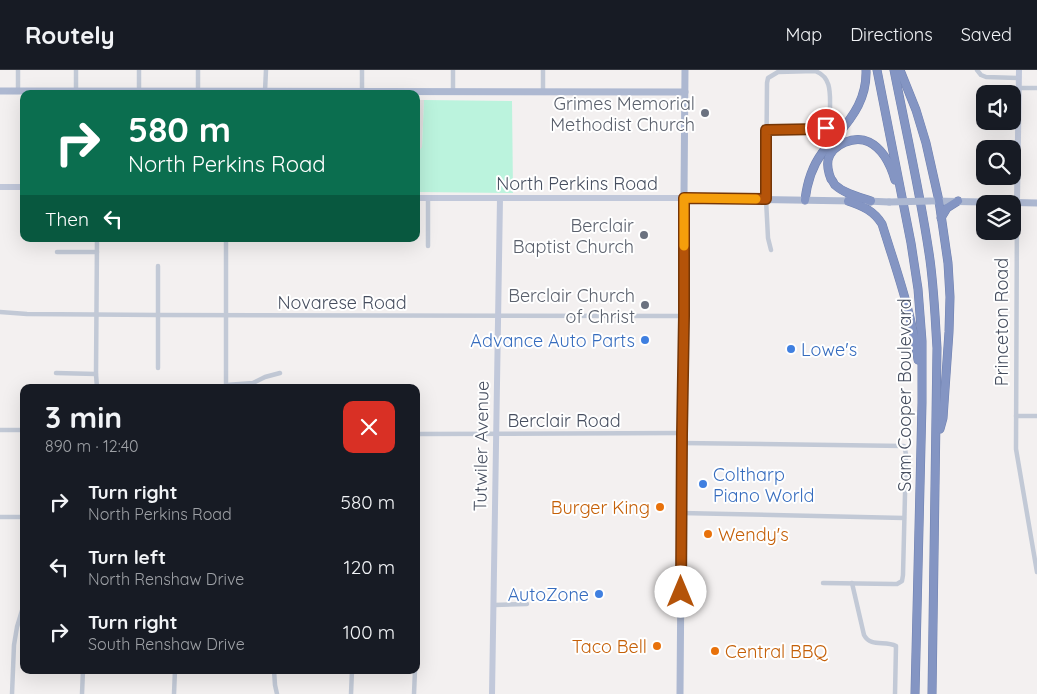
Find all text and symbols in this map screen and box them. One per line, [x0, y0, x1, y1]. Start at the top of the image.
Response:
text: Routely [25, 20, 115, 50]
text: Map [785, 23, 822, 46]
text: Directions [850, 23, 933, 46]
text: Saved [961, 23, 1012, 46]
map controls [976, 85, 1021, 240]
button: sound [976, 85, 1021, 130]
place label: Grimes Memorial Methodist Church [550, 92, 695, 136]
text: 580 m [128, 107, 231, 151]
marker: Grimes Memorial Methodist Church [699, 107, 711, 119]
pin [805, 107, 847, 149]
icon: right [45, 110, 110, 175]
icon: arrive [812, 114, 840, 142]
button: search [976, 140, 1021, 185]
text: North Perkins Road [128, 150, 326, 178]
street label: North Perkins Road [496, 172, 658, 195]
button: layers [976, 195, 1021, 240]
icon: left [99, 205, 127, 233]
text: Then [45, 207, 89, 231]
place label: Berclair Baptist Church [513, 214, 634, 258]
marker: Berclair Baptist Church [638, 229, 650, 241]
street label: Princeton Road [990, 258, 1013, 386]
place label: Berclair Church of Christ [508, 284, 635, 328]
street label: Novarese Road [277, 291, 407, 314]
street label: Sam Cooper Boulevard [893, 298, 916, 492]
marker: Berclair Church of Christ [639, 299, 651, 311]
place label: Advance Auto Parts [470, 329, 635, 352]
marker: Advance Auto Parts [639, 334, 651, 346]
place label: Lowe's [801, 338, 857, 361]
marker: Lowe's [785, 343, 797, 355]
street label: Tutwiler Avenue [468, 380, 494, 512]
text: 3 min [45, 398, 122, 436]
button: close [343, 401, 395, 453]
street label: Berclair Road [507, 409, 621, 432]
text: 890 m · 12:40 [45, 436, 139, 456]
place label: Coltharp Piano World [713, 463, 814, 507]
marker: Coltharp Piano World [697, 478, 709, 490]
text: Turn right [88, 480, 177, 504]
icon: right [45, 488, 73, 516]
text: 580 m [341, 490, 395, 514]
place label: Burger King [551, 496, 650, 519]
marker: Burger King [654, 501, 666, 513]
text: North Perkins Road [88, 504, 232, 524]
place label: Wendy's [718, 523, 789, 546]
marker: Wendy's [702, 528, 714, 540]
text: Turn left [88, 545, 166, 569]
icon: left [45, 553, 73, 581]
text: 120 m [344, 555, 395, 579]
position arrow [654, 565, 706, 617]
text: North Renshaw Drive [88, 569, 244, 589]
place label: AutoZone [508, 583, 589, 606]
marker: AutoZone [593, 588, 605, 600]
text: Turn right [88, 610, 177, 634]
icon: right [45, 618, 73, 646]
text: 100 m [343, 620, 395, 644]
text: South Renshaw Drive [88, 634, 245, 654]
place label: Taco Bell [572, 635, 647, 658]
marker: Taco Bell [651, 640, 663, 652]
place label: Central BBQ [725, 640, 829, 663]
marker: Central BBQ [709, 645, 721, 657]

